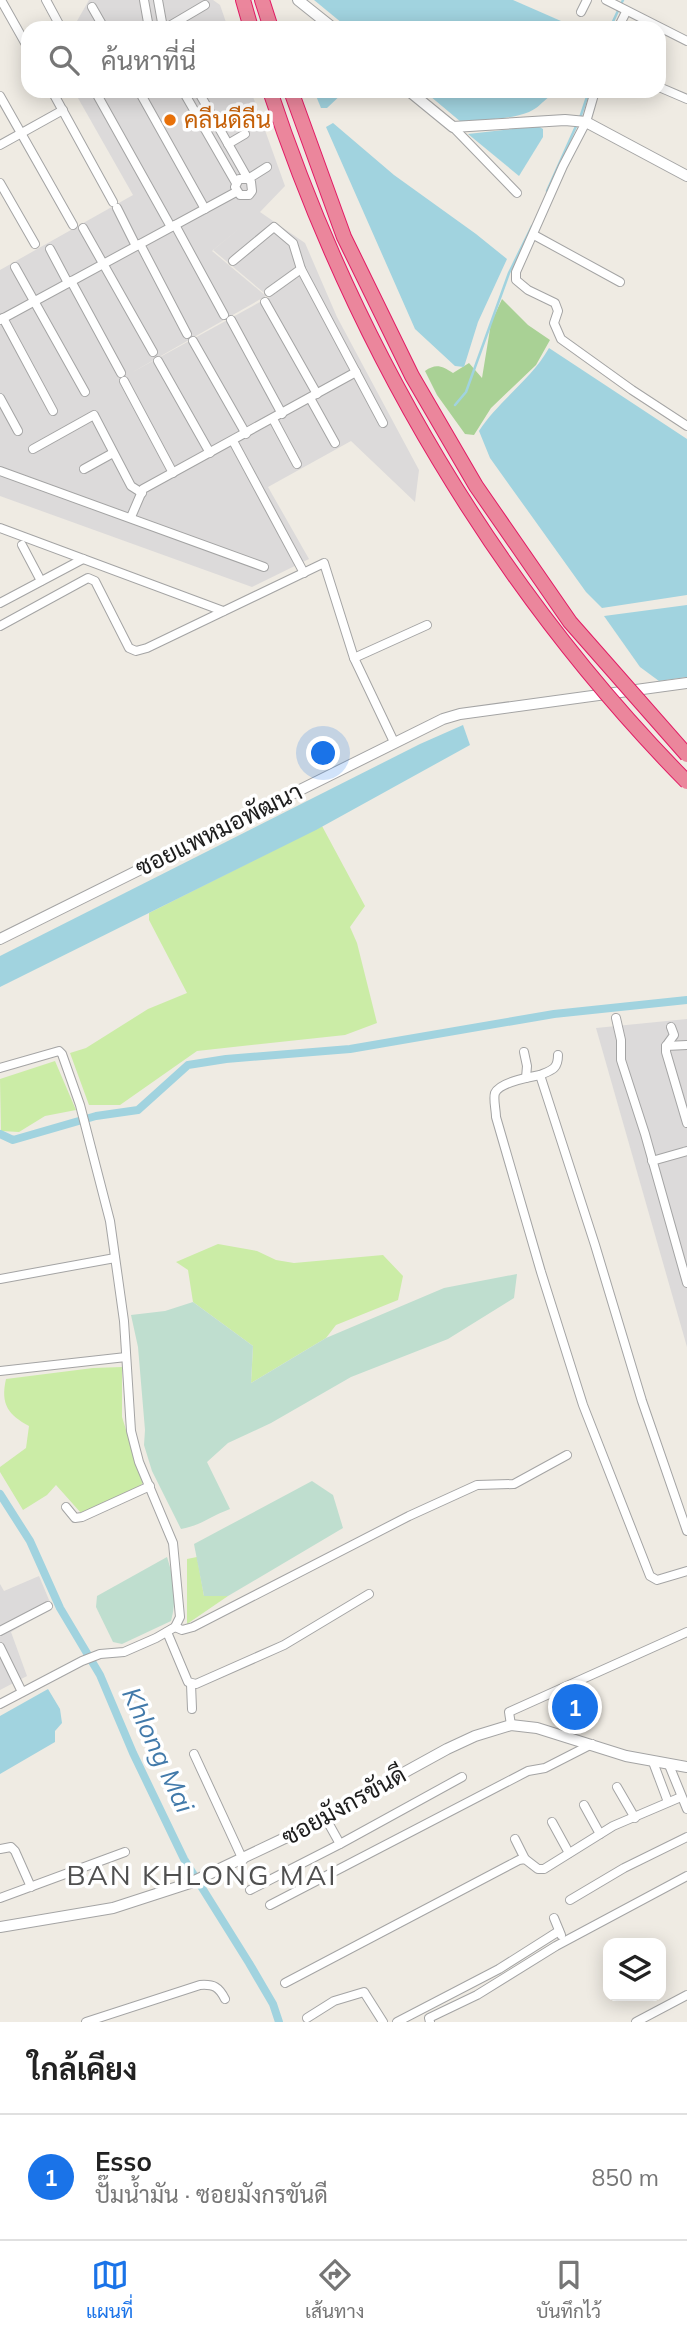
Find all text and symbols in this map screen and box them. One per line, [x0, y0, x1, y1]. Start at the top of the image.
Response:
search box [21, 21, 666, 98]
icon: search [45, 41, 83, 79]
text: ค้นหาที่นี่ [101, 44, 196, 77]
place label: คลีนดีลีน [184, 104, 271, 134]
marker: คลีนดีลีน [162, 112, 178, 128]
your location [306, 736, 340, 770]
street label: ซอยแพหมอพัฒนา [130, 776, 307, 882]
pin: 1 [552, 1681, 598, 1733]
water label: Khlong Mai [115, 1682, 202, 1818]
street label: ซอยมังกรขันดี [276, 1759, 411, 1852]
district label: BAN KHLONG MAI [66, 1857, 338, 1892]
map controls [603, 1938, 666, 2001]
button: layers [603, 1938, 666, 2001]
text: ใกล้เคียง [28, 2050, 137, 2088]
text: Esso [95, 2145, 152, 2178]
text: 1 [44, 2163, 58, 2192]
text: 850 m [591, 2163, 659, 2192]
text: ปั๊มน้ำมัน · ซอยมังกรขันดี [95, 2180, 328, 2209]
tab: แผนที่ [86, 2256, 133, 2323]
tab: เส้นทาง [305, 2256, 364, 2323]
tab: บันทึกไว้ [536, 2256, 601, 2323]

